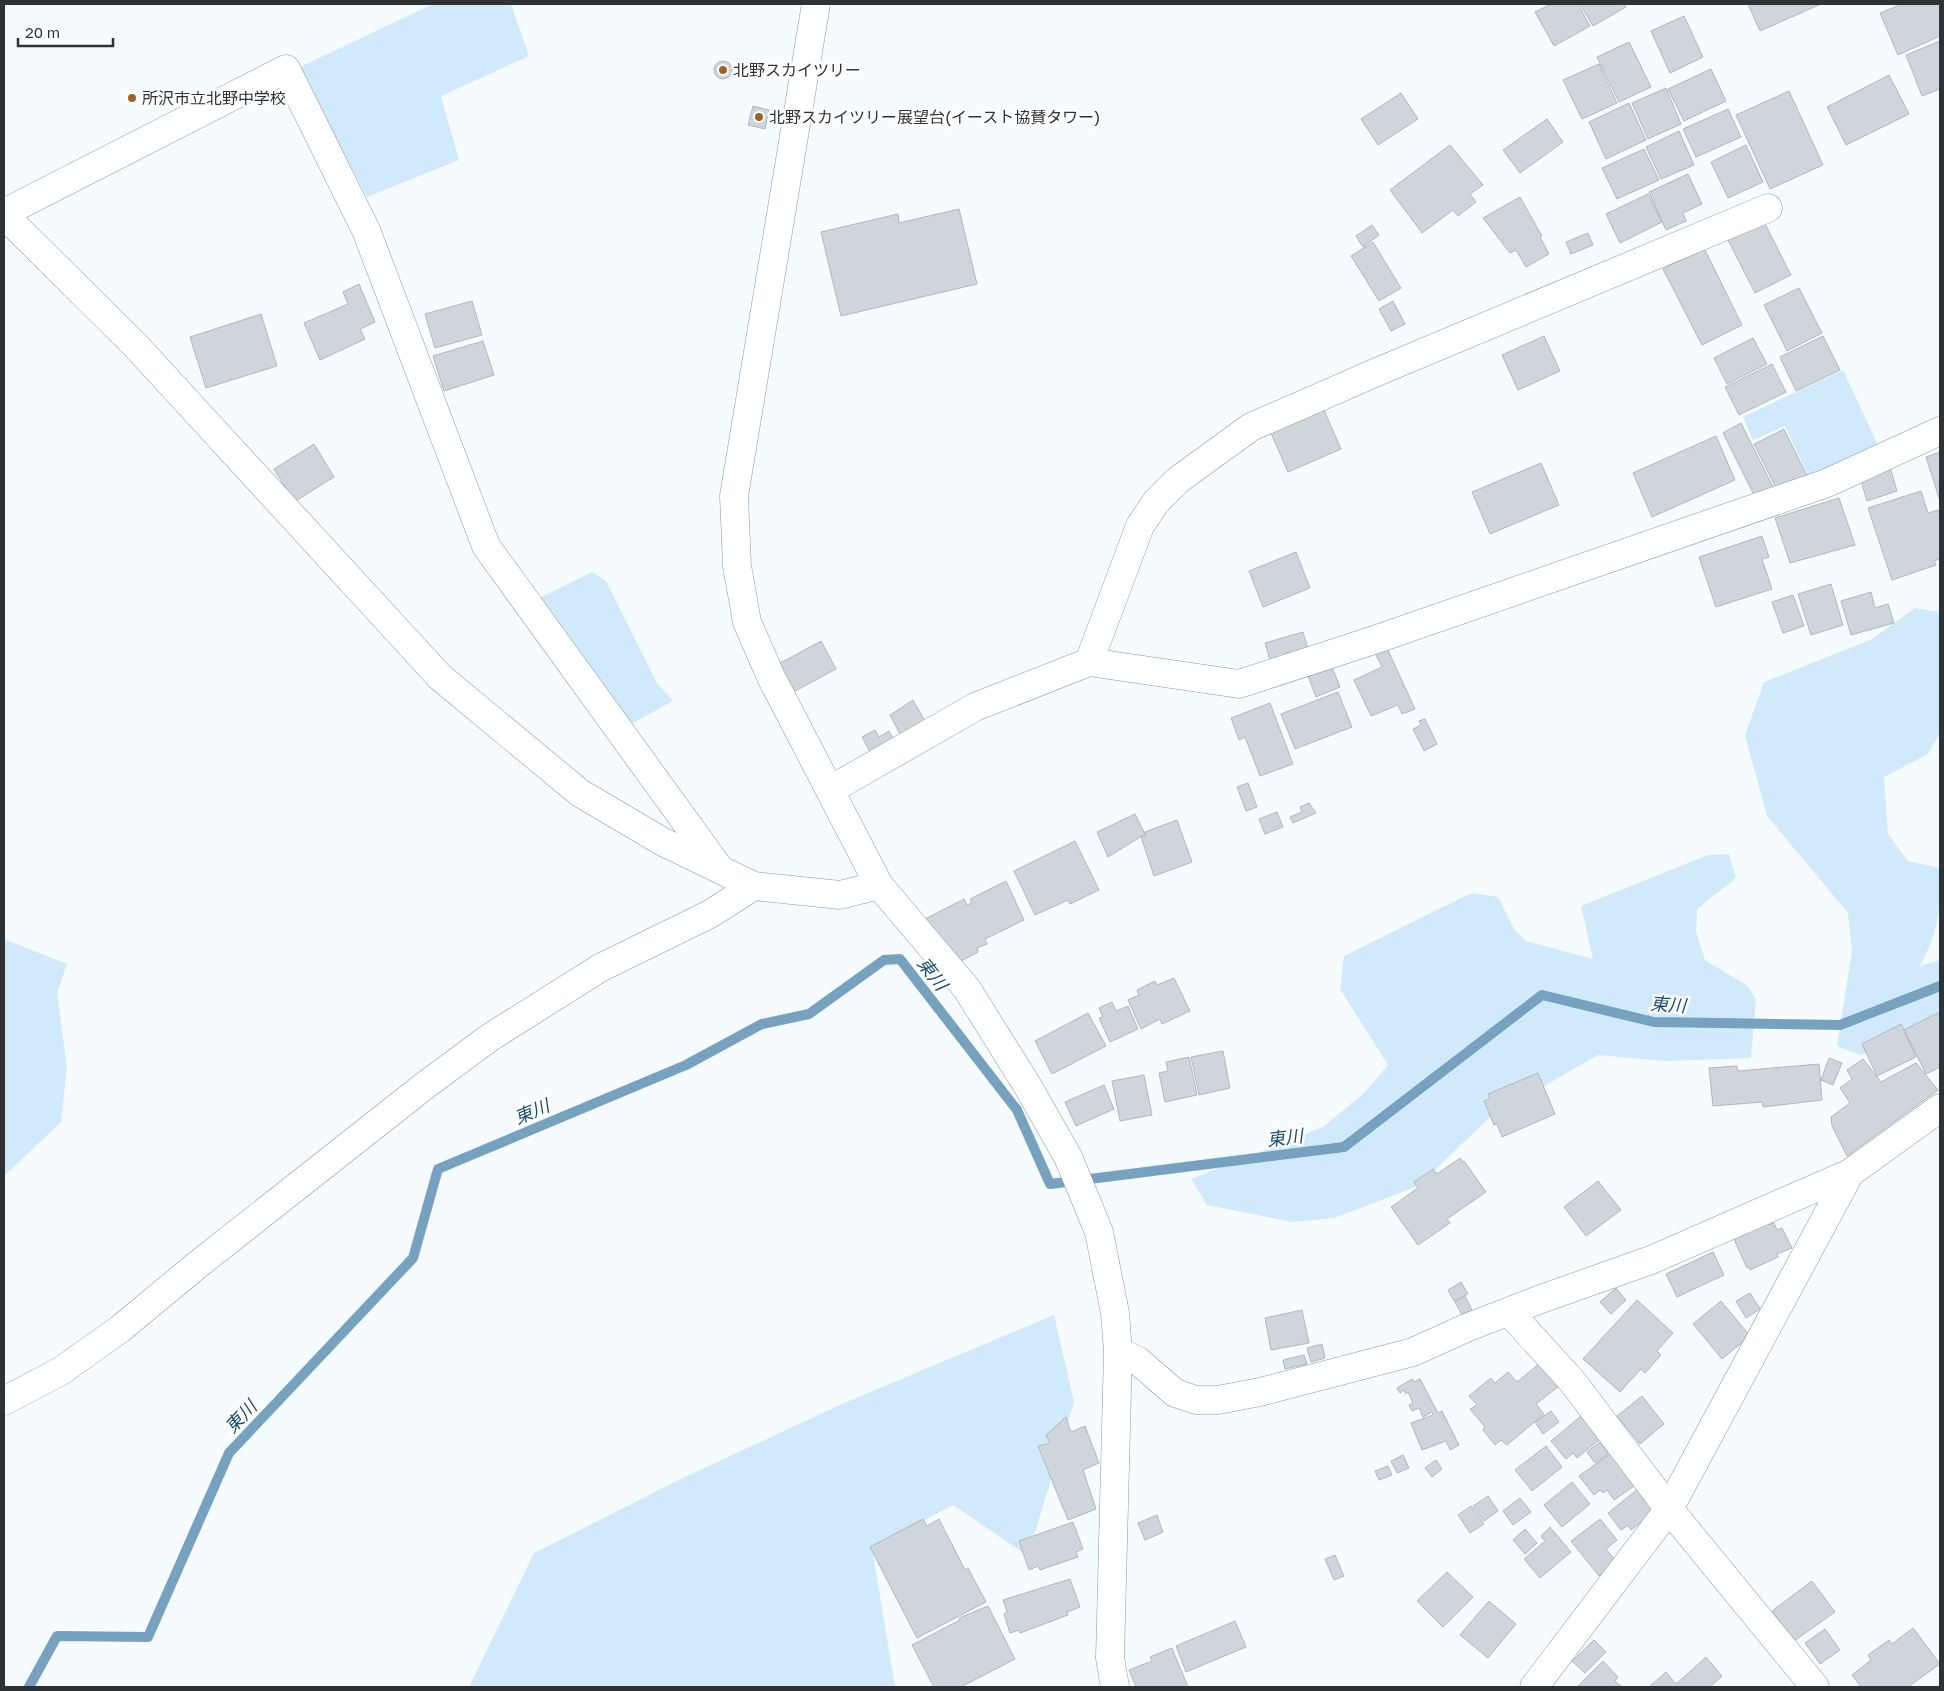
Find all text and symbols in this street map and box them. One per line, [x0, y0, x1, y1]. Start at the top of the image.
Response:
scale bar [18, 15, 112, 47]
text: 20 m [25, 23, 60, 41]
place label: 北野スカイツリー [733, 60, 861, 80]
marker: 北野スカイツリー [717, 64, 729, 76]
place label: 所沢市立北野中学校 [142, 88, 286, 108]
marker: 所沢市立北野中学校 [126, 92, 138, 104]
place label: 北野スカイツリー展望台(イースト協賛タワー) [769, 107, 1100, 127]
marker: 北野スカイツリー展望台(イースト協賛タワー) [753, 111, 765, 123]
water label: 東川 [913, 952, 954, 996]
water label: 東川 [1649, 992, 1689, 1016]
water label: 東川 [511, 1093, 554, 1128]
water label: 東川 [1266, 1124, 1306, 1150]
water label: 東川 [220, 1394, 262, 1437]

